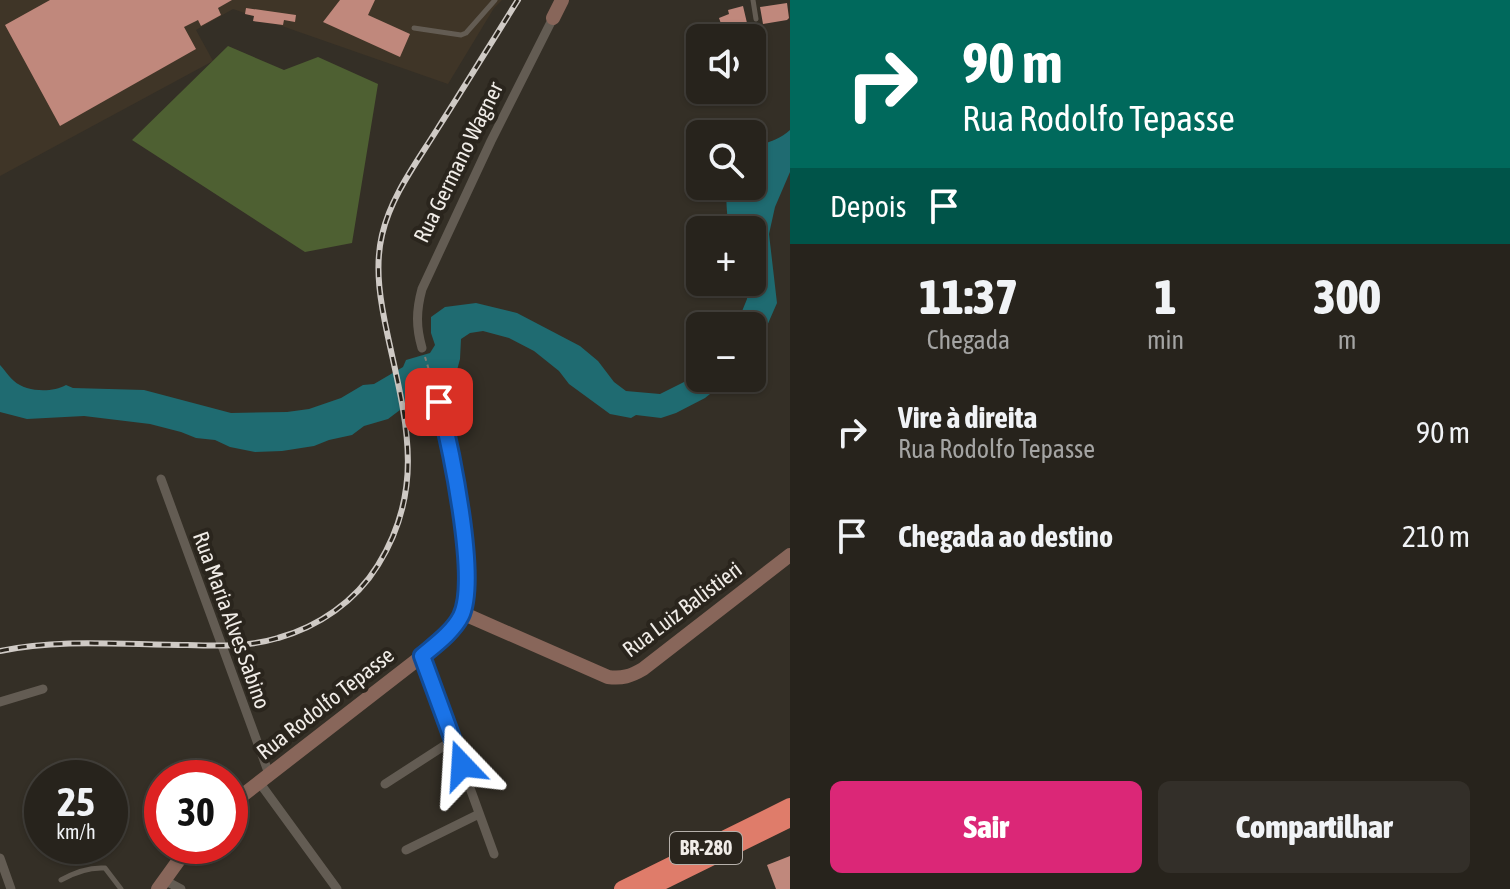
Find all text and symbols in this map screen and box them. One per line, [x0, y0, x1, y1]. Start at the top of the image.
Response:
map controls [686, 24, 766, 392]
button: sound [686, 24, 766, 104]
text: 90 m [962, 31, 1063, 95]
icon: right [830, 32, 934, 136]
street label: Rua Germano Wagner [408, 77, 508, 246]
text: Rua Rodolfo Tepasse [962, 97, 1235, 139]
button: search [686, 120, 766, 200]
icon: arrive [922, 184, 966, 228]
text: Depois [830, 189, 906, 223]
button: + [686, 216, 766, 296]
text: 11:37 [919, 269, 1018, 324]
text: 1 [1154, 269, 1177, 324]
text: 300 [1313, 269, 1381, 324]
button: − [686, 312, 766, 392]
text: Chegada [927, 325, 1010, 355]
text: min [1147, 325, 1184, 355]
text: m [1338, 325, 1356, 355]
pin [405, 368, 473, 436]
icon: arrive [417, 380, 461, 424]
text: Vire à direita [898, 400, 1037, 434]
icon: right [830, 410, 874, 454]
text: 90 m [1416, 415, 1470, 449]
text: Rua Rodolfo Tepasse [898, 434, 1095, 464]
icon: arrive [830, 514, 874, 558]
text: Chegada ao destino [898, 519, 1113, 553]
text: 210 m [1402, 519, 1470, 553]
street label: Rua Maria Alves Sabino [188, 528, 276, 712]
street label: Rua Luiz Balistieri [617, 556, 747, 662]
street label: Rua Rodolfo Tepasse [251, 641, 399, 765]
position arrow [420, 723, 504, 807]
speed limit sign: 30 [144, 760, 248, 864]
text: 25 [57, 779, 95, 824]
button: Sair [830, 781, 1142, 873]
button: Compartilhar [1158, 781, 1470, 873]
text: km/h [56, 820, 96, 843]
road number: BR-280 [670, 832, 742, 864]

